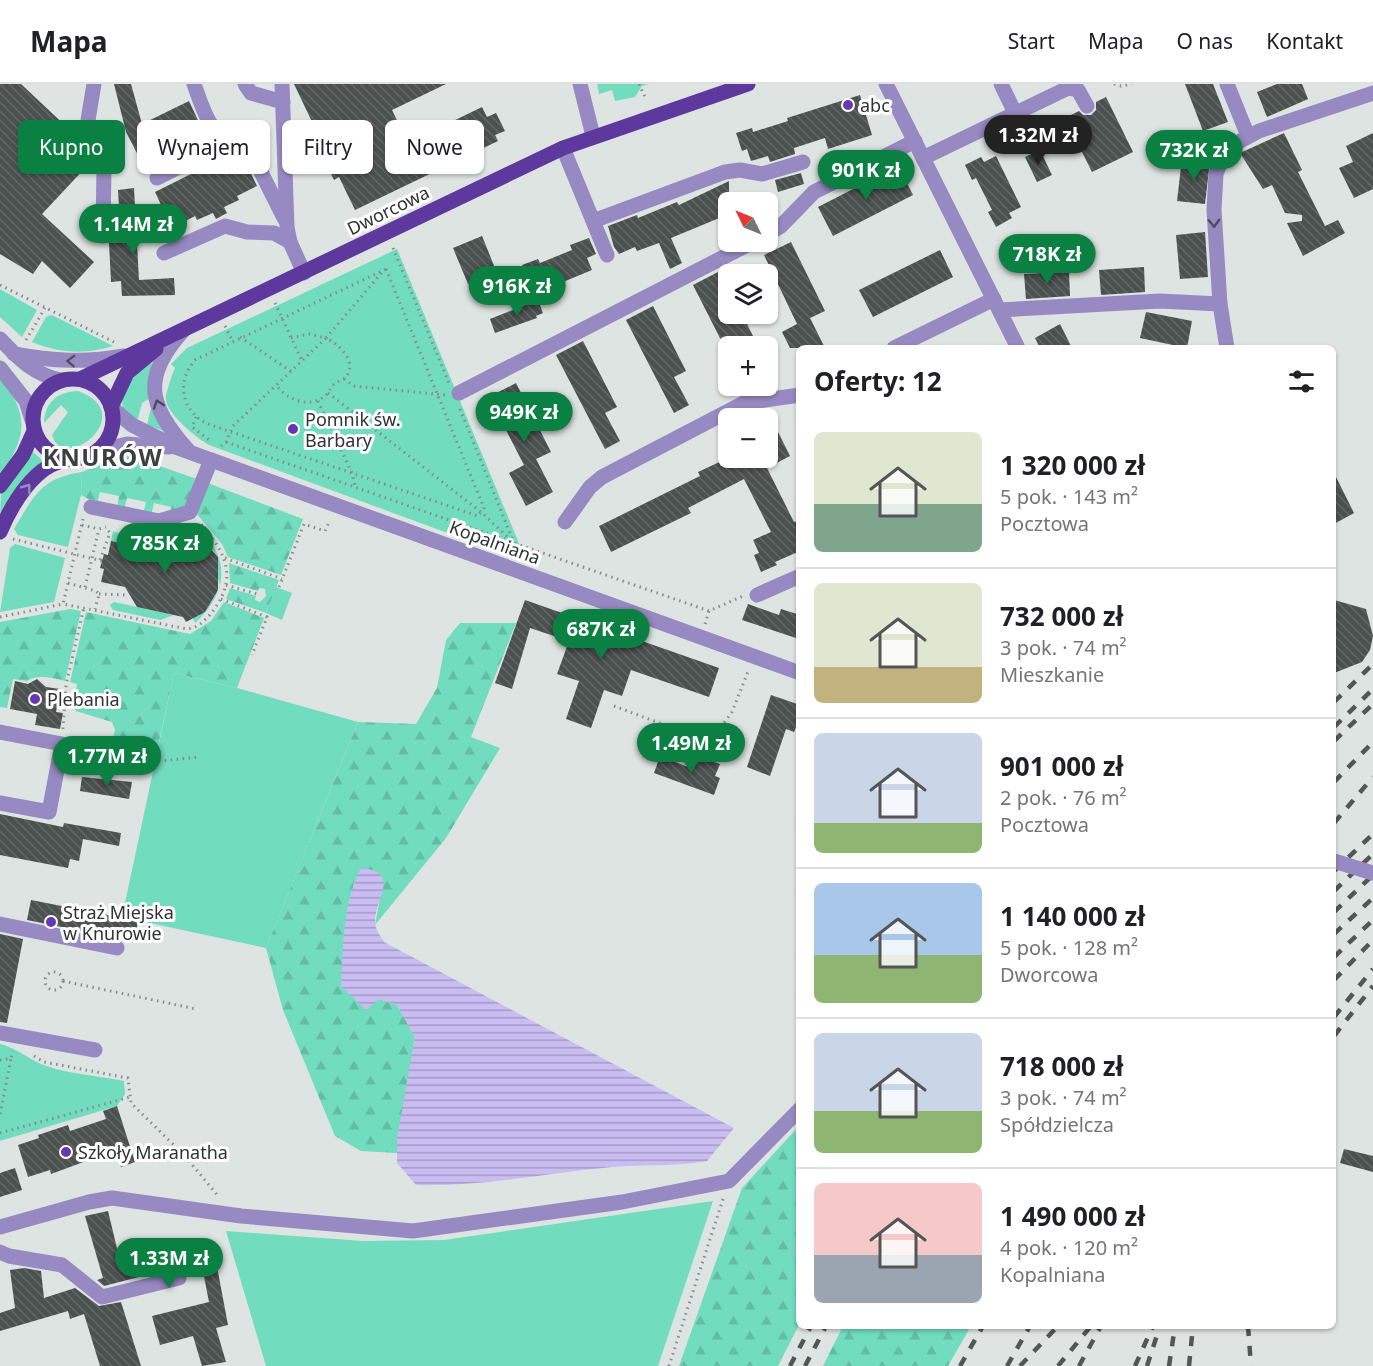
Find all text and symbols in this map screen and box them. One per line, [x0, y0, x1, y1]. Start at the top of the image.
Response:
text: Mapa [30, 22, 108, 60]
text: Start [1008, 27, 1055, 55]
text: Mapa [1088, 27, 1143, 55]
text: O nas [1176, 27, 1233, 55]
text: Kontakt [1266, 27, 1343, 55]
place label: abc [860, 93, 890, 117]
marker: abc [841, 98, 855, 112]
pin: 1.32M zł [976, 115, 1100, 166]
chip: Kupno [18, 120, 125, 174]
chip: Wynajem [137, 120, 270, 174]
chip: Filtry [282, 120, 373, 174]
chip: Nowe [385, 120, 484, 174]
text: 1.32M zł [998, 121, 1078, 148]
pin: 732K zł [1139, 130, 1249, 181]
text: 732K zł [1160, 136, 1228, 163]
pin: 901K zł [811, 150, 921, 201]
text: 901K zł [832, 156, 900, 183]
street label: Dworcowa [343, 180, 433, 240]
north arrow [718, 192, 778, 252]
map controls [718, 192, 778, 468]
pin: 1.14M zł [71, 204, 195, 255]
text: 1.14M zł [93, 210, 173, 237]
one-way arrow [1208, 218, 1221, 227]
pin: 718K zł [992, 234, 1102, 285]
text: 718K zł [1013, 240, 1081, 267]
button: layers [718, 264, 778, 324]
pin: 916K zł [462, 266, 572, 317]
text: 916K zł [483, 272, 551, 299]
button: + [718, 336, 778, 396]
one-way arrow [66, 355, 75, 367]
text: Oferty: 12 [814, 363, 942, 399]
icon: filters [1285, 365, 1318, 398]
pin: 949K zł [469, 392, 579, 443]
text: 949K zł [490, 398, 558, 425]
one-way arrow [153, 400, 166, 410]
place label: Pomnik św. Barbary [305, 407, 401, 452]
button: − [718, 408, 778, 468]
marker: Pomnik św. Barbary [286, 422, 300, 436]
district label: KNURÓW [43, 440, 163, 473]
text: 1 320 000 zł [1000, 447, 1145, 483]
icon: home [862, 456, 934, 528]
text: 5 pok. · 143 m² [1000, 483, 1138, 510]
one-way arrow [19, 484, 30, 495]
text: Pocztowa [1000, 510, 1089, 537]
street label: Kopalniana [446, 514, 544, 570]
pin: 785K zł [110, 523, 220, 574]
text: 785K zł [131, 529, 199, 556]
text: 732 000 zł [1000, 598, 1124, 634]
icon: home [862, 607, 934, 679]
pin: 687K zł [546, 609, 656, 660]
text: 687K zł [567, 615, 635, 642]
text: 3 pok. · 74 m² [1000, 634, 1127, 661]
text: Mieszkanie [1000, 661, 1104, 688]
place label: Plebania [47, 687, 120, 711]
marker: Plebania [28, 692, 42, 706]
pin: 1.49M zł [629, 723, 753, 774]
text: 1.49M zł [651, 729, 731, 756]
pin: 1.77M zł [45, 736, 169, 787]
text: 1.77M zł [67, 742, 147, 769]
text: 901 000 zł [1000, 748, 1124, 784]
icon: home [862, 757, 934, 829]
text: 2 pok. · 76 m² [1000, 784, 1127, 811]
text: Pocztowa [1000, 811, 1089, 838]
text: 1 140 000 zł [1000, 898, 1145, 934]
place label: Straż Miejska w Knurowie [63, 900, 174, 945]
icon: home [862, 907, 934, 979]
marker: Straż Miejska w Knurowie [44, 915, 58, 929]
text: 5 pok. · 128 m² [1000, 934, 1138, 961]
text: Dworcowa [1000, 961, 1099, 988]
text: 718 000 zł [1000, 1048, 1124, 1084]
icon: home [862, 1057, 934, 1129]
text: 3 pok. · 74 m² [1000, 1084, 1127, 1111]
text: Spółdzielcza [1000, 1111, 1114, 1138]
place label: Szkoły Maranatha [78, 1140, 228, 1164]
marker: Szkoły Maranatha [59, 1145, 73, 1159]
text: 1 490 000 zł [1000, 1198, 1145, 1234]
icon: home [862, 1207, 934, 1279]
text: 4 pok. · 120 m² [1000, 1234, 1138, 1261]
pin: 1.33M zł [107, 1238, 231, 1289]
text: 1.33M zł [129, 1244, 209, 1271]
text: Kopalniana [1000, 1261, 1105, 1288]

